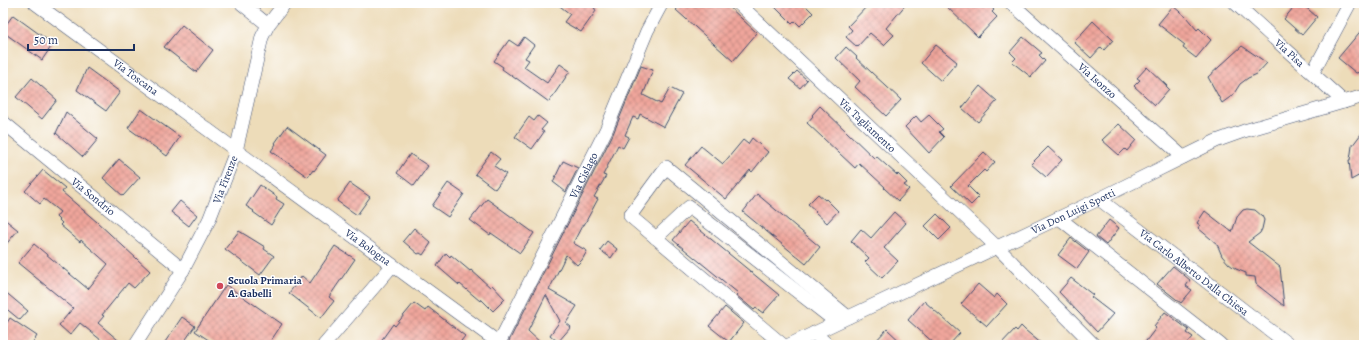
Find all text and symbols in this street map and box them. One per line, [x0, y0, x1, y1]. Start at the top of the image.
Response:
scale bar [28, 26, 134, 52]
text: 50 m [34, 32, 58, 48]
street label: Via Pisa [1271, 35, 1309, 71]
street label: Via Toscana [109, 55, 162, 99]
street label: Via Isonzo [1074, 58, 1120, 102]
street label: Via Tagliamento [835, 94, 900, 156]
street label: Via Cislago [565, 149, 601, 202]
street label: Via Firenze [208, 153, 241, 206]
street label: Via Sondrio [68, 173, 119, 219]
street label: Via Don Luigi Spotti [1028, 185, 1117, 238]
street label: Via Bologna [341, 225, 395, 269]
street label: Via Carlo Alberto Dalla Chiesa [1136, 225, 1253, 319]
place label: Scuola Primaria A. Gabelli [227, 273, 303, 301]
marker: Scuola Primaria A. Gabelli [215, 281, 225, 291]

